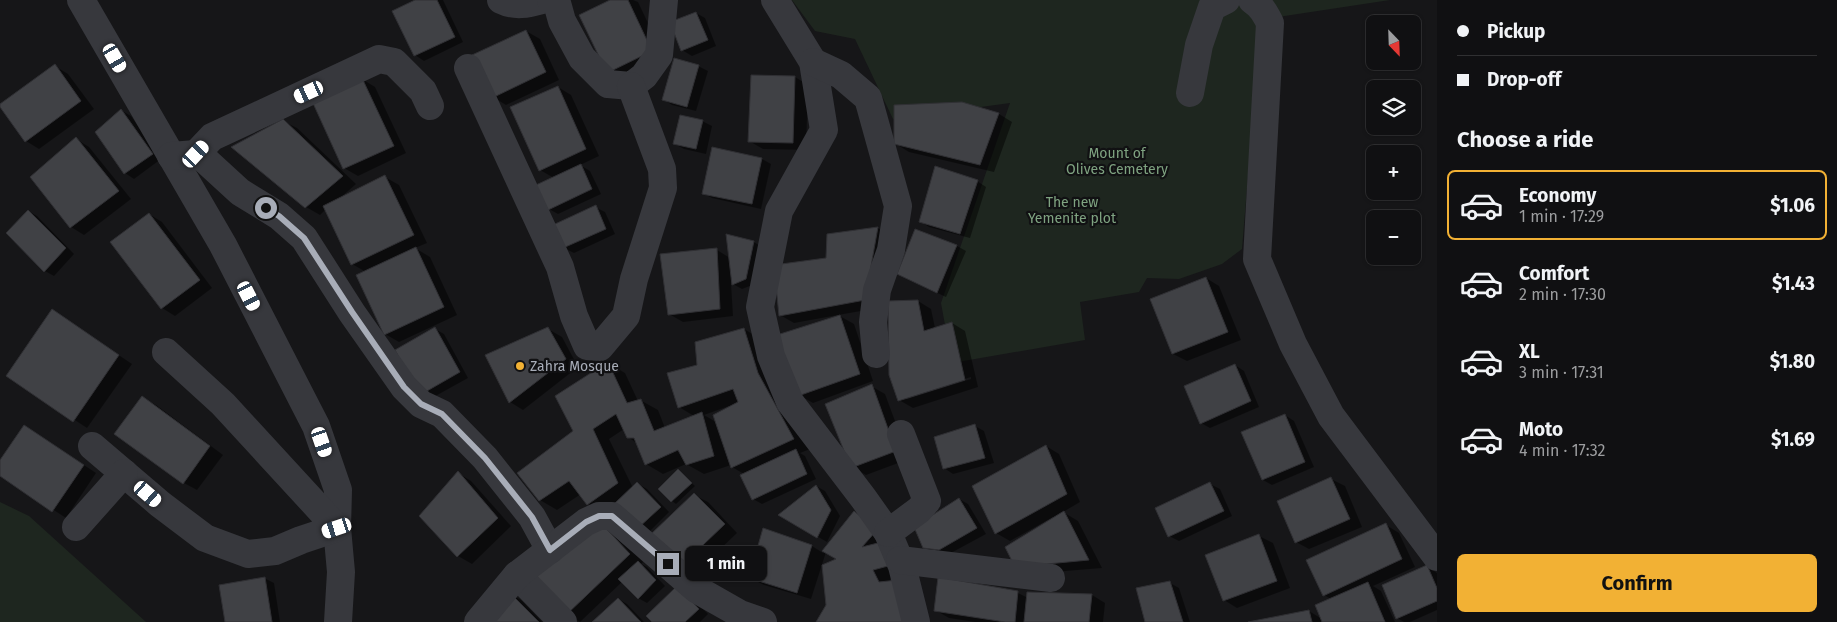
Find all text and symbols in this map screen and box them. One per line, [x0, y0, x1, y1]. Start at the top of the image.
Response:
north arrow [1366, 15, 1421, 70]
map controls [1366, 15, 1421, 265]
text: Pickup [1487, 20, 1545, 43]
car [101, 41, 128, 75]
text: Drop-off [1487, 68, 1561, 91]
car [292, 79, 325, 105]
button: layers [1366, 80, 1421, 135]
text: Choose a ride [1457, 126, 1593, 153]
car [180, 138, 211, 170]
park label: Mount of Olives Cemetery [1066, 145, 1168, 178]
button: + [1366, 145, 1421, 200]
icon: car [1459, 183, 1504, 228]
text: Economy [1519, 184, 1596, 207]
park label: The new Yemenite plot [1028, 194, 1117, 227]
text: $1.06 [1770, 194, 1815, 217]
route start [255, 197, 277, 219]
text: 1 min · 17:29 [1519, 207, 1604, 226]
button: − [1366, 210, 1421, 265]
icon: car [1459, 261, 1504, 306]
text: Comfort [1519, 262, 1589, 285]
text: $1.43 [1772, 272, 1815, 295]
car [235, 279, 262, 313]
text: 2 min · 17:30 [1519, 285, 1606, 304]
icon: car [1459, 339, 1504, 384]
text: XL [1519, 340, 1540, 363]
text: $1.80 [1770, 350, 1815, 373]
place label: Zahra Mosque [530, 358, 619, 375]
marker: Zahra Mosque [514, 360, 526, 372]
text: 3 min · 17:31 [1519, 363, 1604, 382]
icon: car [1459, 417, 1504, 462]
text: Moto [1519, 418, 1563, 441]
car [310, 425, 333, 459]
text: $1.69 [1771, 428, 1815, 451]
text: 4 min · 17:32 [1519, 441, 1605, 460]
car [131, 478, 164, 510]
car [320, 516, 353, 540]
callout: 1 min [686, 546, 768, 582]
route end [657, 553, 679, 575]
text: 1 min [707, 554, 745, 573]
button: Confirm [1457, 554, 1817, 612]

